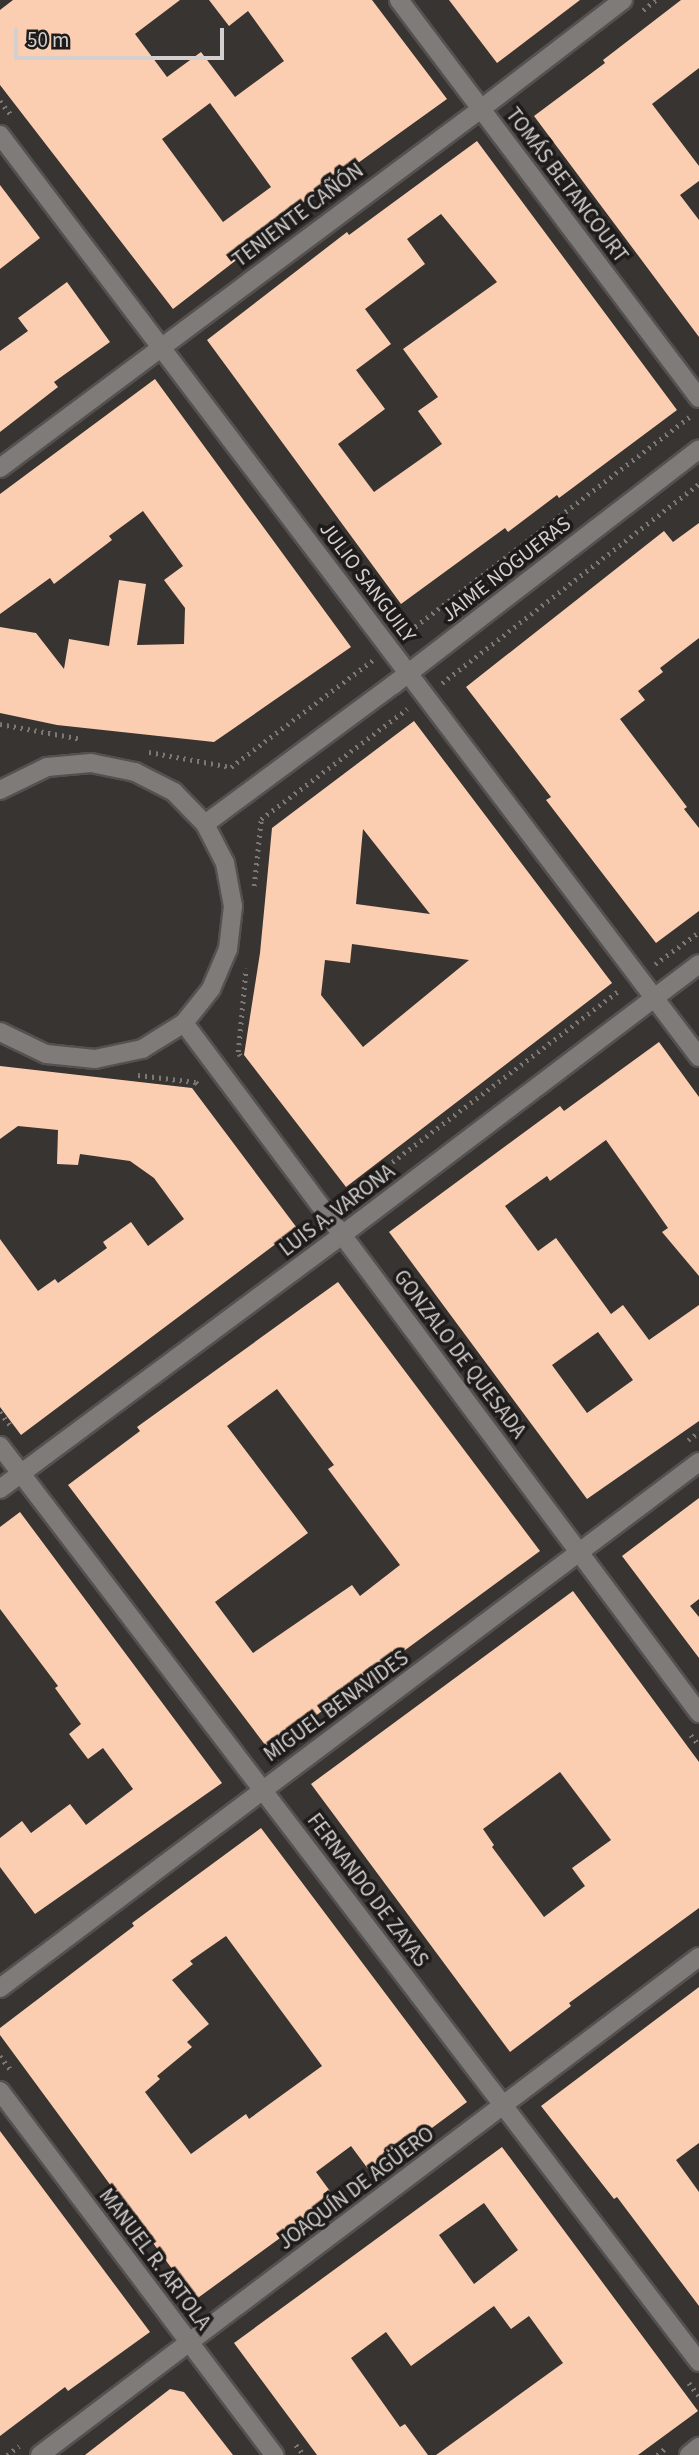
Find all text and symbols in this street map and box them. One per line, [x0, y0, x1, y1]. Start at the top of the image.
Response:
scale bar [18, 14, 228, 58]
text: 50 m [27, 25, 69, 55]
street label: TOMÁS BETANCOURT [501, 103, 633, 267]
street label: TENIENTE CAÑÓN [228, 158, 368, 272]
street label: JAIME NOGUERAS [436, 511, 576, 627]
street label: JULIO SANGUILY [315, 517, 421, 647]
street label: LUIS A. VARONA [274, 1158, 400, 1262]
street label: GONZALO DE QUESADA [388, 1265, 532, 1443]
street label: MIGUEL BENAVIDES [259, 1645, 413, 1767]
street label: FERNANDO DE ZAYAS [302, 1808, 434, 1972]
street label: JOAQUÍN DE AGÜERO [273, 2121, 439, 2255]
street label: MANUEL R. ARTOLA [94, 2183, 216, 2335]

